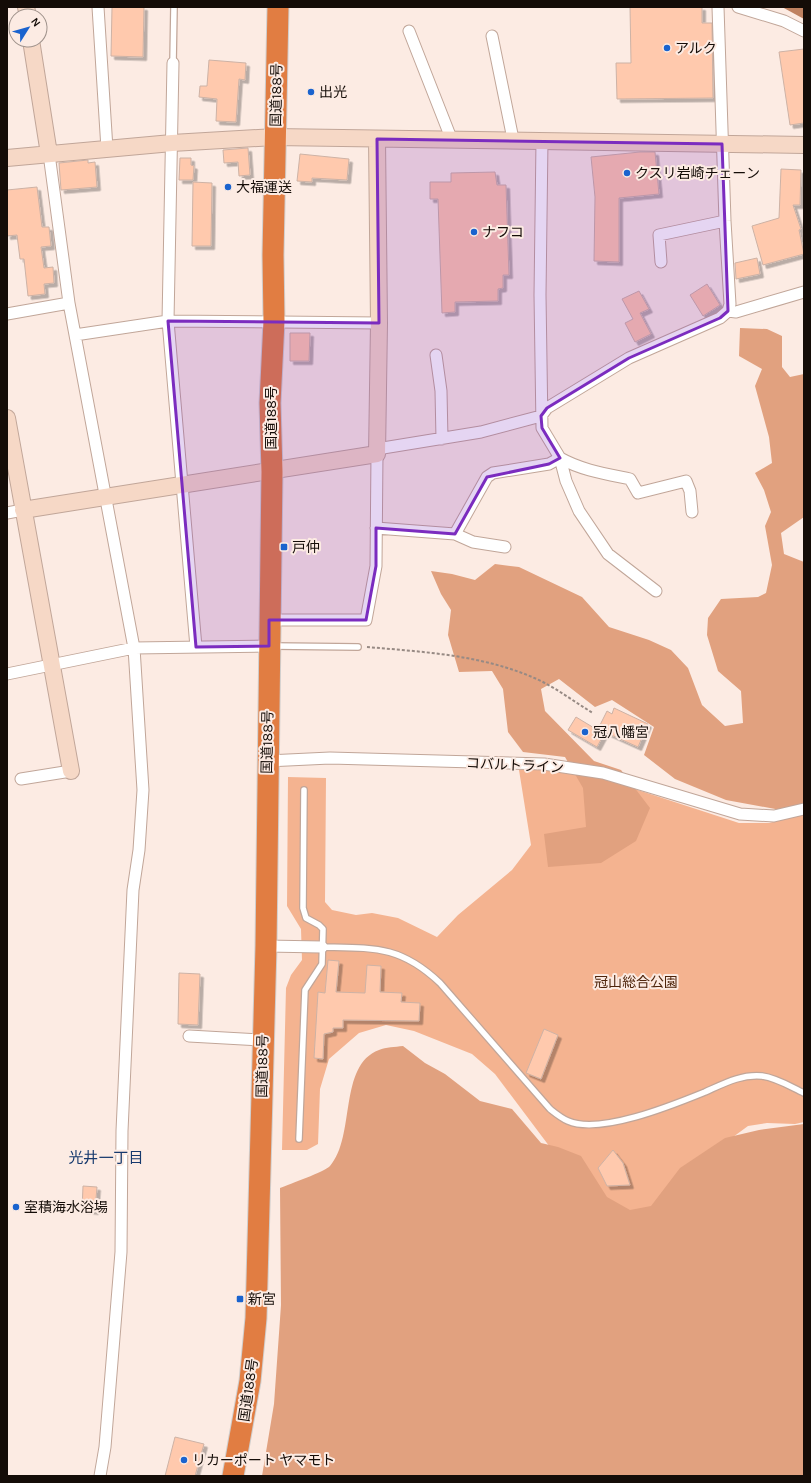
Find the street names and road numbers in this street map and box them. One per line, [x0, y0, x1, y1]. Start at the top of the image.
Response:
street label: 国道188号 [267, 63, 286, 127]
street label: 国道188号 [263, 386, 280, 450]
street label: 国道188号 [258, 710, 277, 774]
street label: コバルトライン [466, 754, 564, 777]
street label: 国道188号 [253, 1034, 272, 1098]
street label: 国道188号 [236, 1357, 261, 1423]

